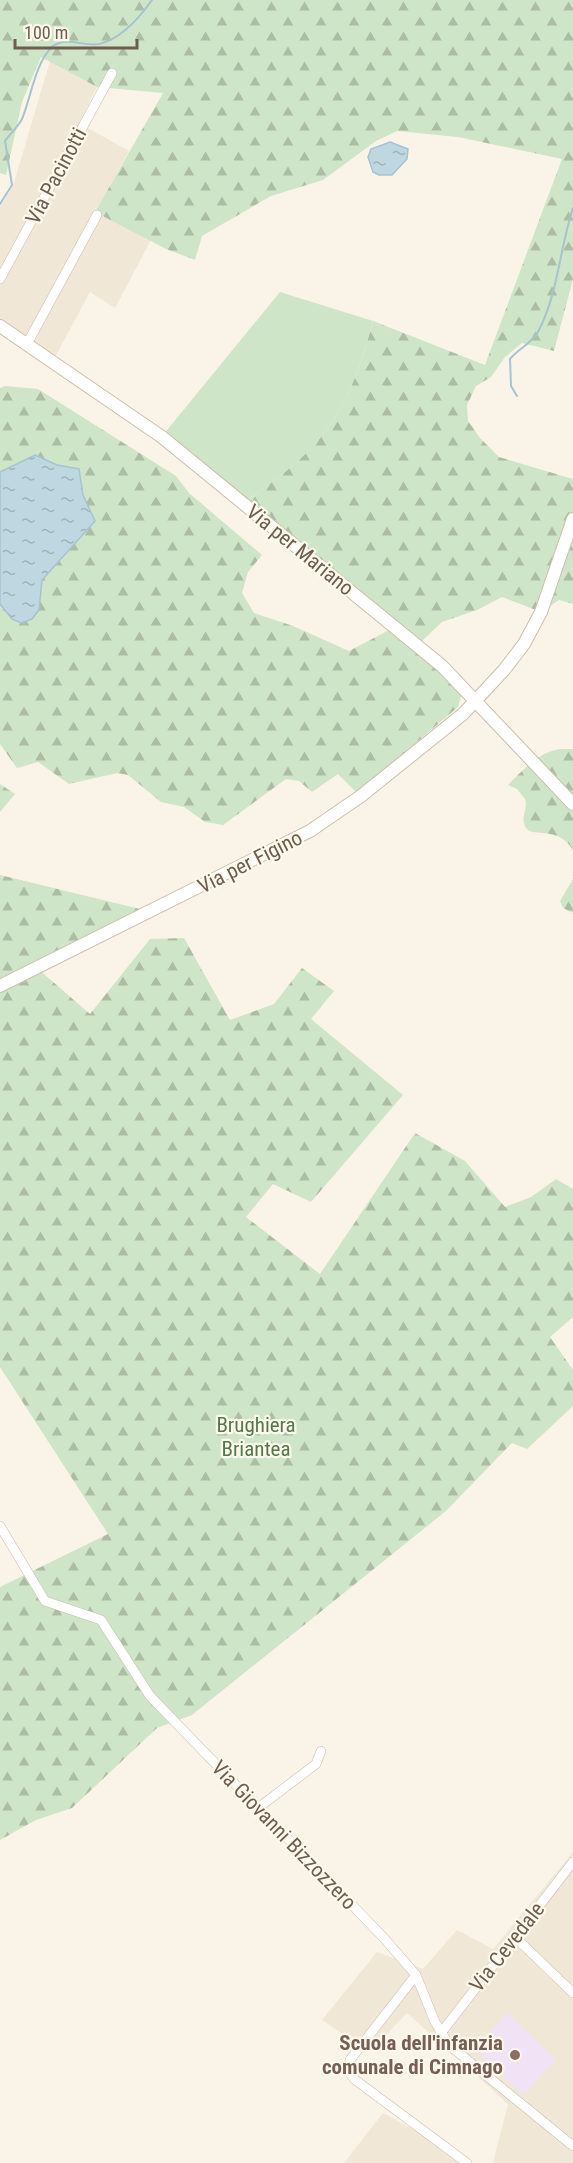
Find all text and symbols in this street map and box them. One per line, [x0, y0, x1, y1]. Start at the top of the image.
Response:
scale bar [15, 12, 136, 50]
text: 100 m [24, 22, 68, 43]
street label: Via Pacinotti [21, 124, 91, 228]
street label: Via per Mariano [242, 500, 358, 600]
street label: Via per Figino [194, 825, 306, 899]
park label: Brughiera Briantea [216, 1413, 296, 1461]
street label: Via Giovanni Bizzozzero [207, 1756, 361, 1914]
street label: Via Cevedale [465, 1897, 549, 1997]
place label: Scuola dell'infanzia comunale di Cimnago [322, 2031, 503, 2079]
marker: Scuola dell'infanzia comunale di Cimnago [508, 2048, 522, 2062]

